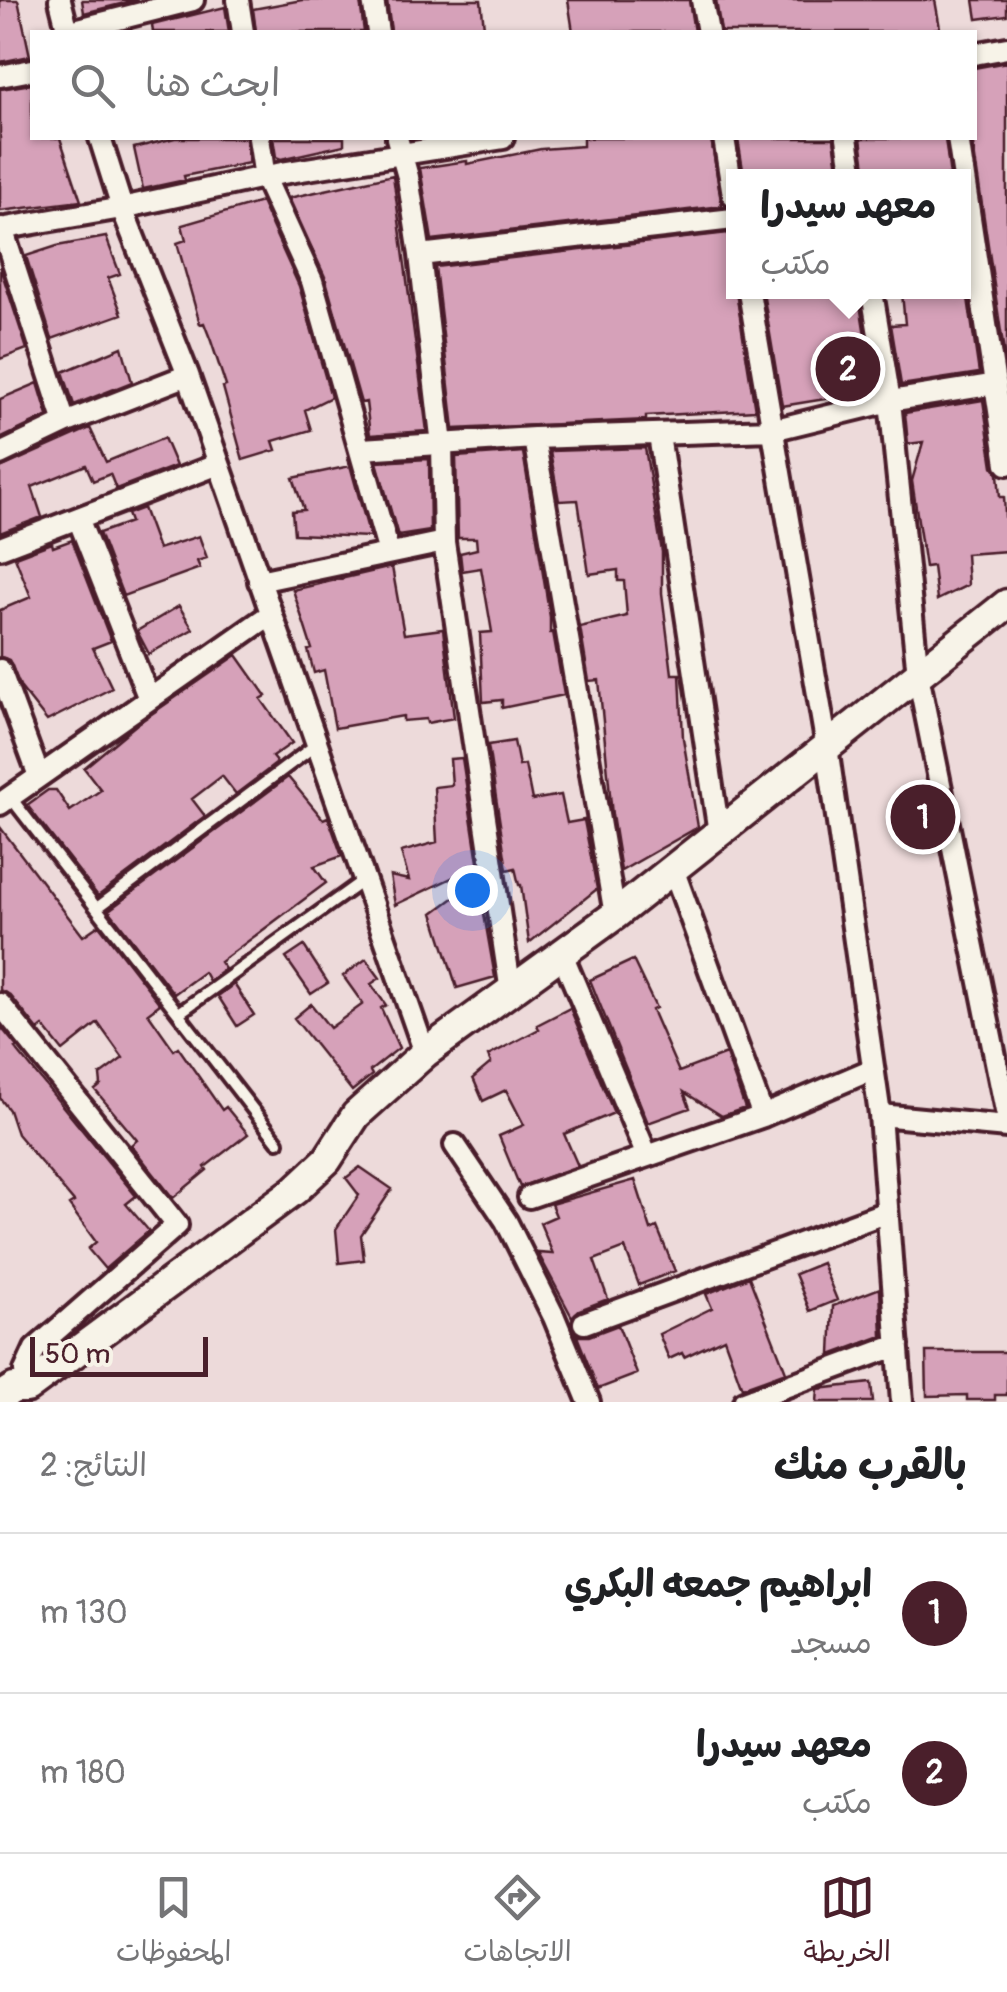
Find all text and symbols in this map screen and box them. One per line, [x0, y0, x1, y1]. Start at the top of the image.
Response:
search box [30, 30, 977, 140]
icon: search [65, 58, 120, 113]
text: ابحث هنا [145, 60, 280, 108]
popup [726, 169, 971, 299]
text: معهد سيدرا [761, 182, 936, 230]
text: مكتب [761, 244, 831, 284]
pin: 2 [816, 332, 880, 406]
pin: 1 [890, 780, 956, 854]
your location [447, 865, 498, 916]
scale bar [30, 1332, 208, 1376]
text: 50 m [45, 1337, 110, 1372]
text: بالقرب منك [774, 1440, 967, 1492]
text: النتائج: 2 [40, 1446, 147, 1486]
text: ابراهيم جمعه البكري [564, 1561, 872, 1609]
text: 130 m [40, 1593, 128, 1633]
text: 1 [928, 1593, 941, 1633]
text: مسجد [790, 1623, 872, 1663]
text: معهد سيدرا [696, 1721, 872, 1769]
text: 180 m [40, 1753, 126, 1793]
text: 2 [926, 1753, 943, 1793]
text: مكتب [802, 1783, 872, 1823]
tab: المحفوظات [116, 1870, 231, 1976]
tab: الاتجاهات [463, 1870, 572, 1976]
tab: الخريطة [804, 1870, 891, 1976]

